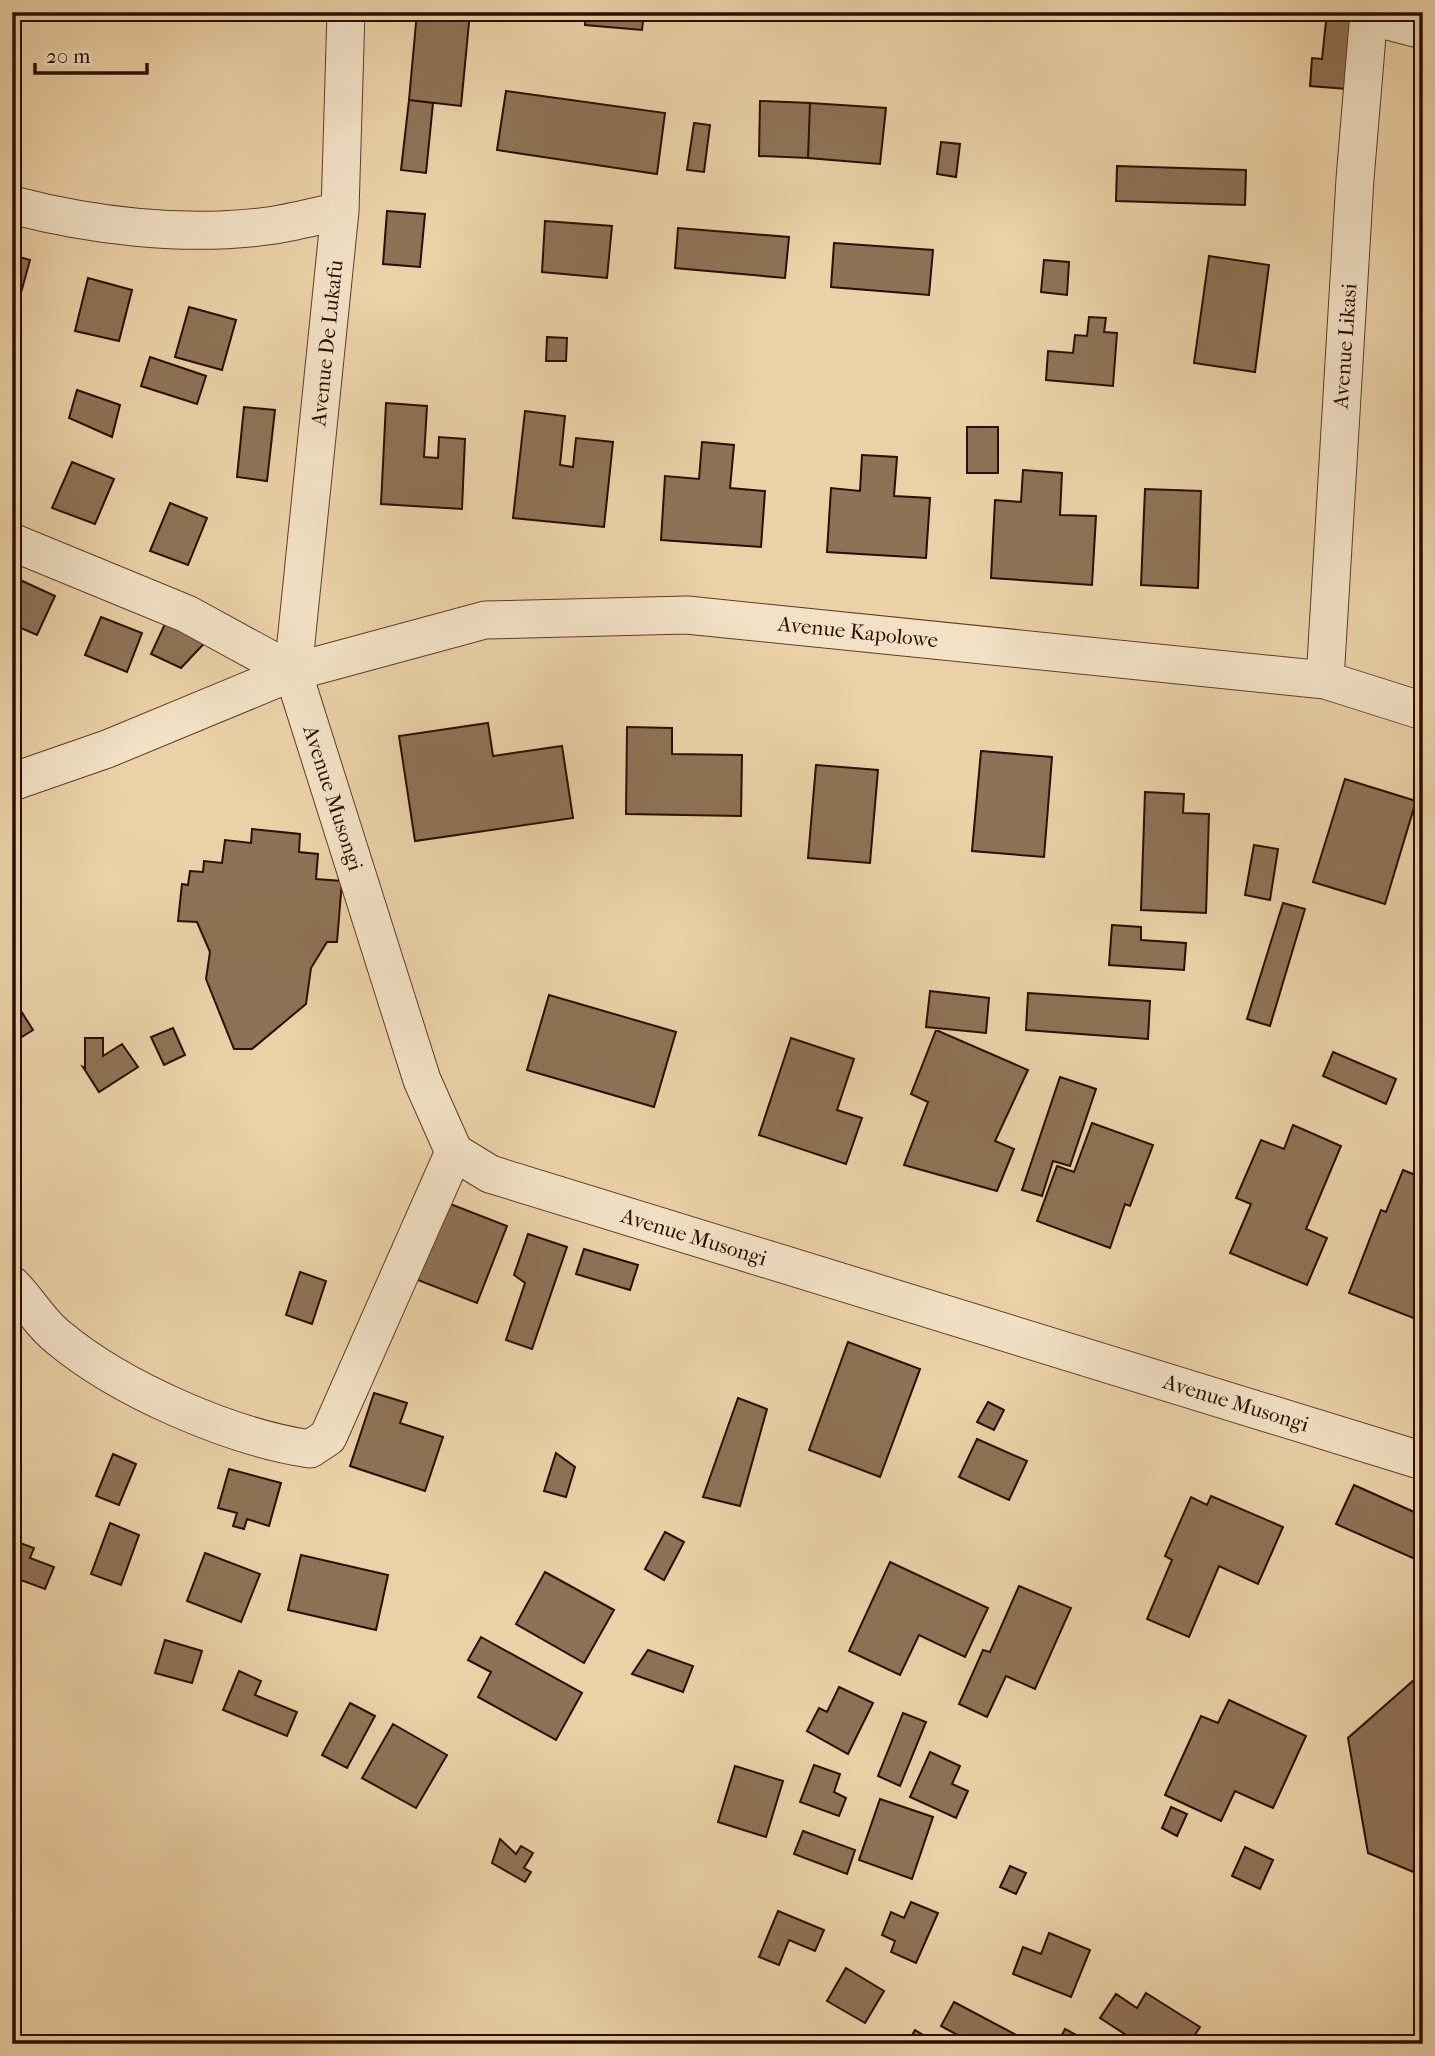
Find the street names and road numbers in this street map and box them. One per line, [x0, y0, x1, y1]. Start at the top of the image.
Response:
street label: Avenue De Lukafu [306, 259, 348, 428]
street label: Avenue Likasi [1329, 283, 1361, 410]
street label: Avenue Kapolowe [776, 612, 939, 652]
street label: Avenue Musongi [298, 721, 368, 874]
street label: Avenue Musongi [617, 1203, 770, 1271]
street label: Avenue Musongi [1159, 1369, 1312, 1437]

